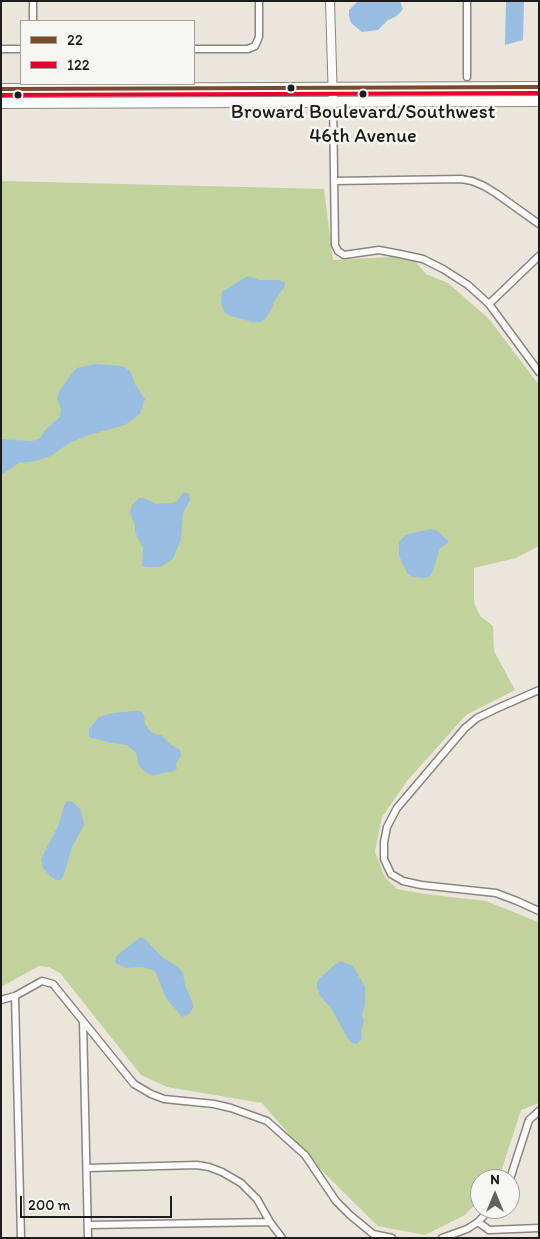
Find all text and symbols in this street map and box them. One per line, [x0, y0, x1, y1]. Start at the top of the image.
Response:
legend [20, 20, 195, 85]
text: 22 [67, 31, 83, 49]
text: 122 [67, 56, 90, 74]
unlabelled marker [286, 83, 296, 93]
marker: Broward Boulevard/Southwest 46th Avenue [358, 89, 368, 99]
unlabelled marker [13, 90, 23, 100]
place label: Broward Boulevard/Southwest 46th Avenue [231, 101, 495, 148]
north arrow [470, 1169, 520, 1219]
text: N [490, 1171, 500, 1188]
scale bar [22, 1186, 175, 1218]
text: 200 m [28, 1196, 70, 1214]

